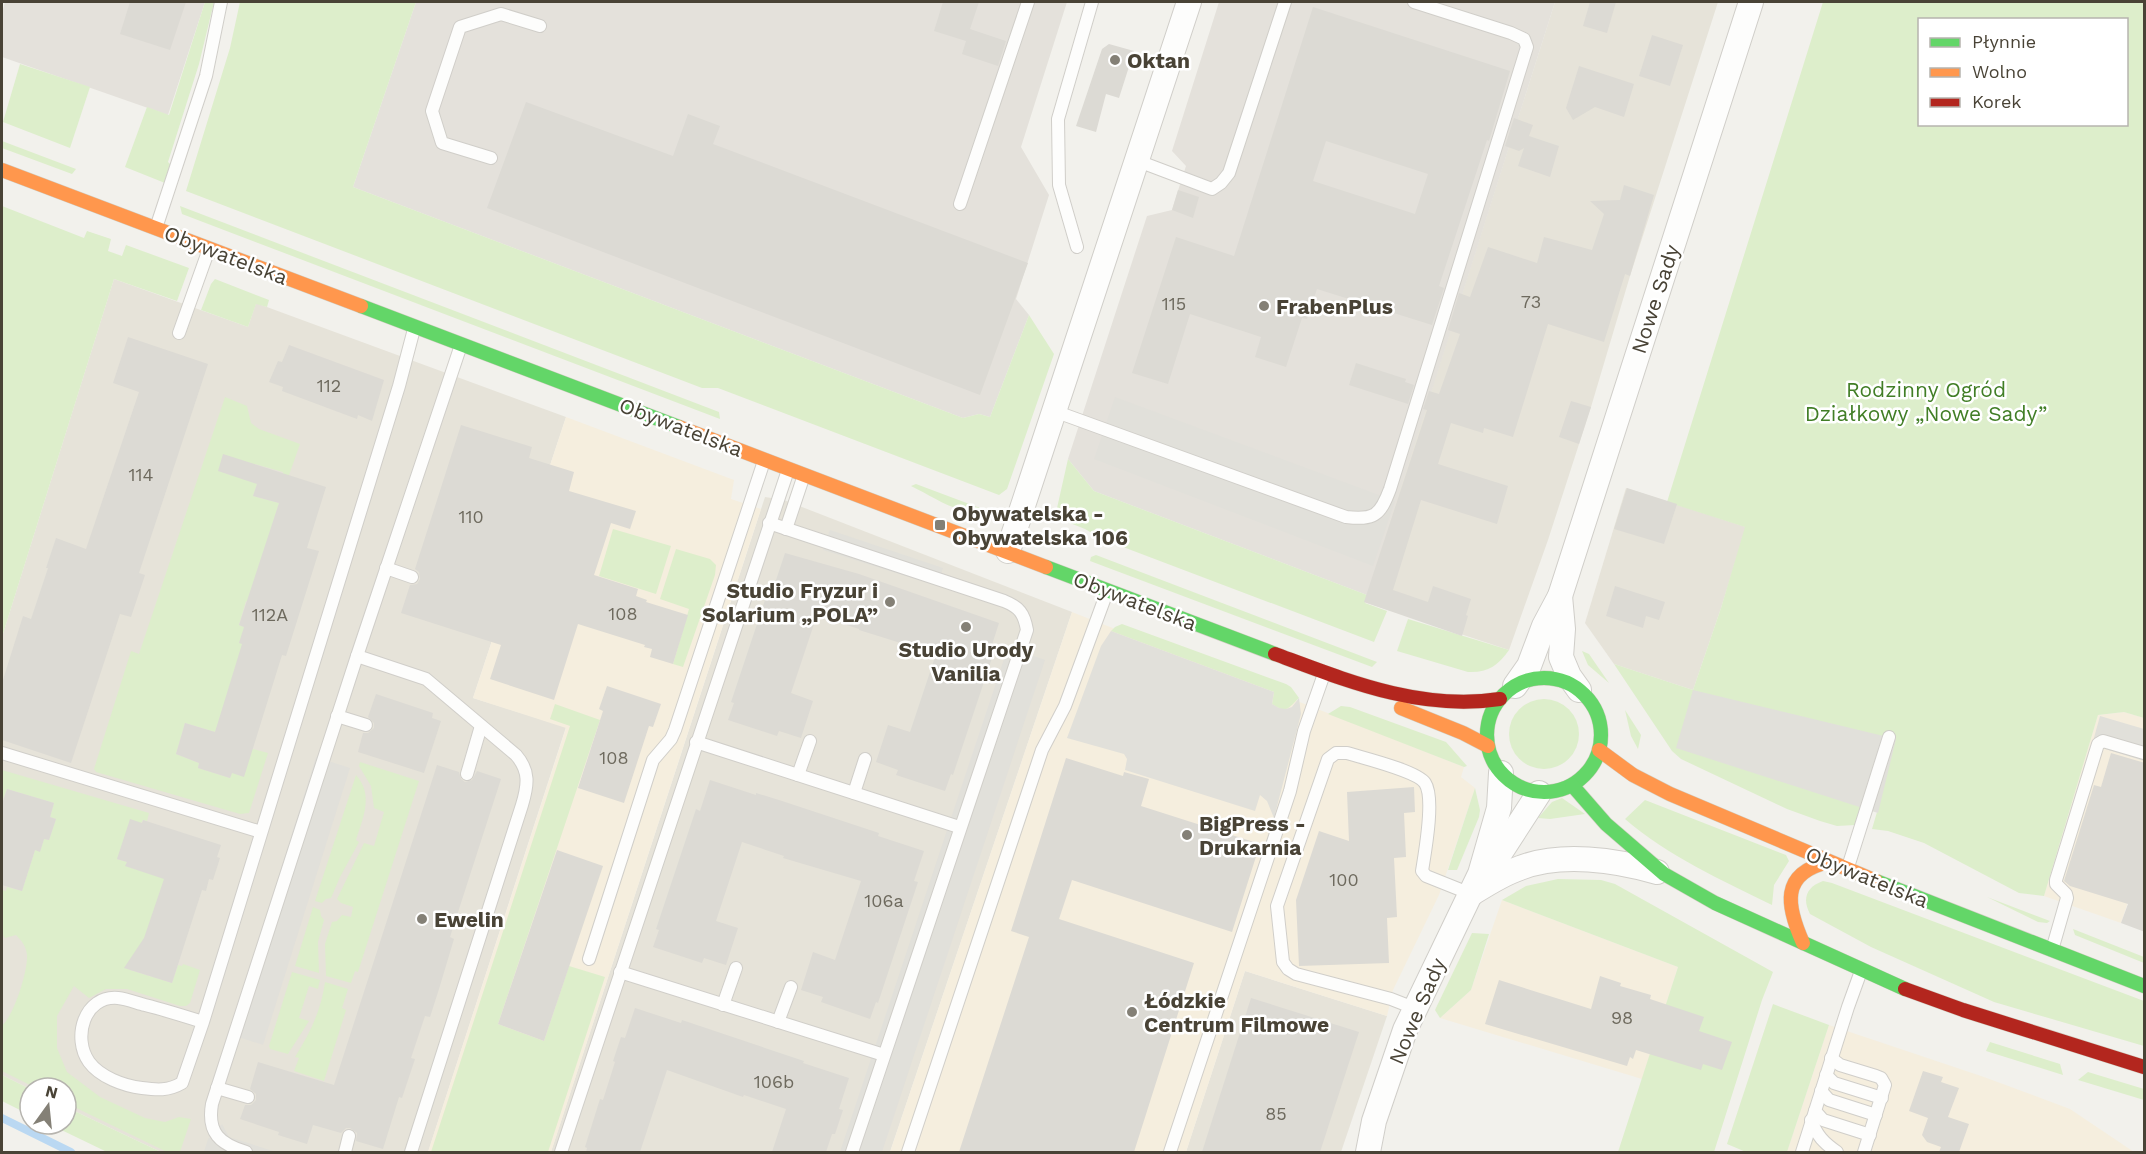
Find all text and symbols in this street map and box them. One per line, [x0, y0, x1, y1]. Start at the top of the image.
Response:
legend [1918, 18, 2128, 126]
text: Płynnie [1972, 31, 2036, 52]
place label: Oktan [1127, 48, 1190, 73]
marker: Oktan [1108, 53, 1122, 67]
text: Wolno [1972, 61, 2027, 82]
text: Korek [1972, 91, 2022, 112]
street label: Obywatelska [161, 220, 291, 290]
street label: Nowe Sady [1626, 241, 1684, 357]
house number: 73 [1521, 291, 1541, 312]
house number: 115 [1162, 293, 1186, 314]
place label: FrabenPlus [1276, 294, 1393, 319]
marker: FrabenPlus [1257, 299, 1271, 313]
house number: 112 [317, 375, 341, 396]
park label: Rodzinny Ogród Działkowy „Nowe Sady” [1805, 377, 2047, 426]
street label: Obywatelska [616, 392, 746, 462]
house number: 114 [128, 464, 154, 485]
place label: Obywatelska - Obywatelska 106 [952, 501, 1128, 550]
house number: 110 [458, 506, 484, 527]
marker: Obywatelska - Obywatelska 106 [933, 518, 947, 532]
street label: Obywatelska [1070, 566, 1200, 636]
place label: Studio Fryzur i Solarium „POLA” [702, 578, 878, 627]
marker: Studio Fryzur i Solarium „POLA” [883, 595, 897, 609]
house number: 108 [608, 603, 638, 624]
house number: 112A [252, 604, 288, 625]
marker: Studio Urody Vanilia [959, 620, 973, 634]
place label: Studio Urody Vanilia [899, 637, 1034, 686]
house number: 108 [599, 747, 629, 768]
place label: BigPress - Drukarnia [1199, 811, 1306, 860]
marker: BigPress - Drukarnia [1180, 828, 1194, 842]
street label: Obywatelska [1802, 841, 1932, 913]
house number: 100 [1329, 869, 1359, 890]
house number: 106a [864, 890, 904, 911]
place label: Ewelin [434, 907, 504, 932]
marker: Ewelin [415, 912, 429, 926]
street label: Nowe Sady [1383, 954, 1451, 1068]
place label: Łódzkie Centrum Filmowe [1144, 988, 1329, 1037]
marker: Łódzkie Centrum Filmowe [1125, 1005, 1139, 1019]
house number: 98 [1611, 1007, 1633, 1028]
house number: 106b [754, 1071, 794, 1092]
north arrow [18, 1076, 78, 1136]
text: N [44, 1081, 60, 1103]
house number: 85 [1265, 1103, 1287, 1124]

